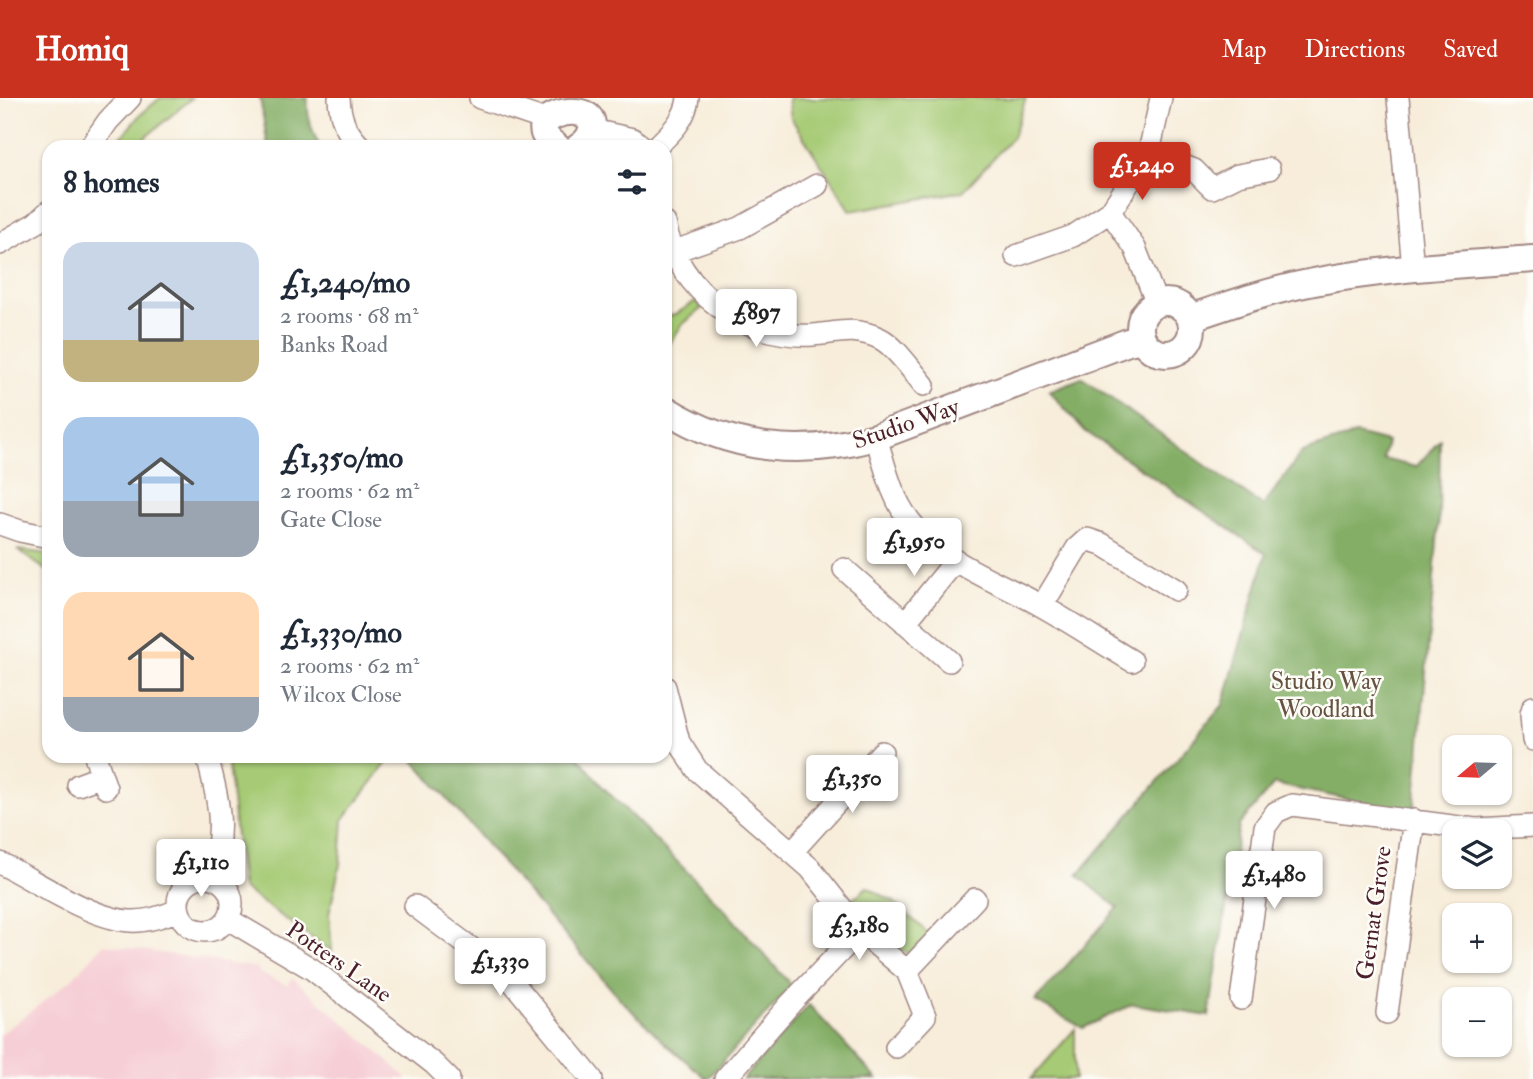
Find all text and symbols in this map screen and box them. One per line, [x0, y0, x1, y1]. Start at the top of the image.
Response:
text: Homiq [35, 29, 129, 70]
text: Map [1221, 34, 1266, 65]
text: Directions [1304, 34, 1405, 65]
text: Saved [1443, 34, 1498, 65]
pin: £1,240 [1085, 142, 1199, 202]
text: £1,240 [1109, 150, 1175, 179]
icon: filters [613, 163, 651, 201]
text: 8 homes [63, 164, 160, 201]
text: £1,240/mo [280, 264, 410, 301]
icon: home [119, 270, 203, 354]
pin: £897 [715, 289, 797, 349]
text: £897 [732, 297, 780, 326]
text: 2 rooms · 68 m² [280, 301, 419, 330]
text: Banks Road [280, 330, 388, 359]
street label: Studio Way [849, 391, 964, 457]
text: £1,350/mo [280, 439, 403, 476]
icon: home [119, 445, 203, 529]
text: 2 rooms · 62 m² [280, 476, 419, 505]
text: Gate Close [280, 505, 382, 534]
pin: £1,950 [857, 518, 971, 578]
text: £1,950 [883, 526, 945, 555]
text: £1,330/mo [280, 614, 402, 651]
icon: home [119, 620, 203, 704]
text: 2 rooms · 62 m² [280, 651, 419, 680]
park label: Studio Way Woodland [1271, 666, 1382, 725]
text: Wilcox Close [280, 680, 402, 709]
north arrow [1442, 735, 1512, 805]
map controls [1442, 735, 1512, 1057]
pin: £1,350 [795, 756, 909, 815]
text: £1,350 [822, 763, 882, 792]
button: layers [1442, 819, 1512, 889]
pin: £1,110 [144, 840, 258, 899]
street label: Gernat Grove [1349, 844, 1399, 982]
text: £1,110 [172, 847, 230, 876]
pin: £1,480 [1217, 852, 1331, 911]
text: £1,480 [1242, 859, 1306, 888]
pin: £3,180 [802, 902, 916, 962]
button: + [1442, 903, 1512, 973]
text: £3,180 [829, 910, 889, 939]
street label: Potters Lane [280, 914, 398, 1010]
pin: £1,330 [443, 939, 557, 998]
text: £1,330 [471, 946, 529, 975]
button: − [1442, 987, 1512, 1057]

